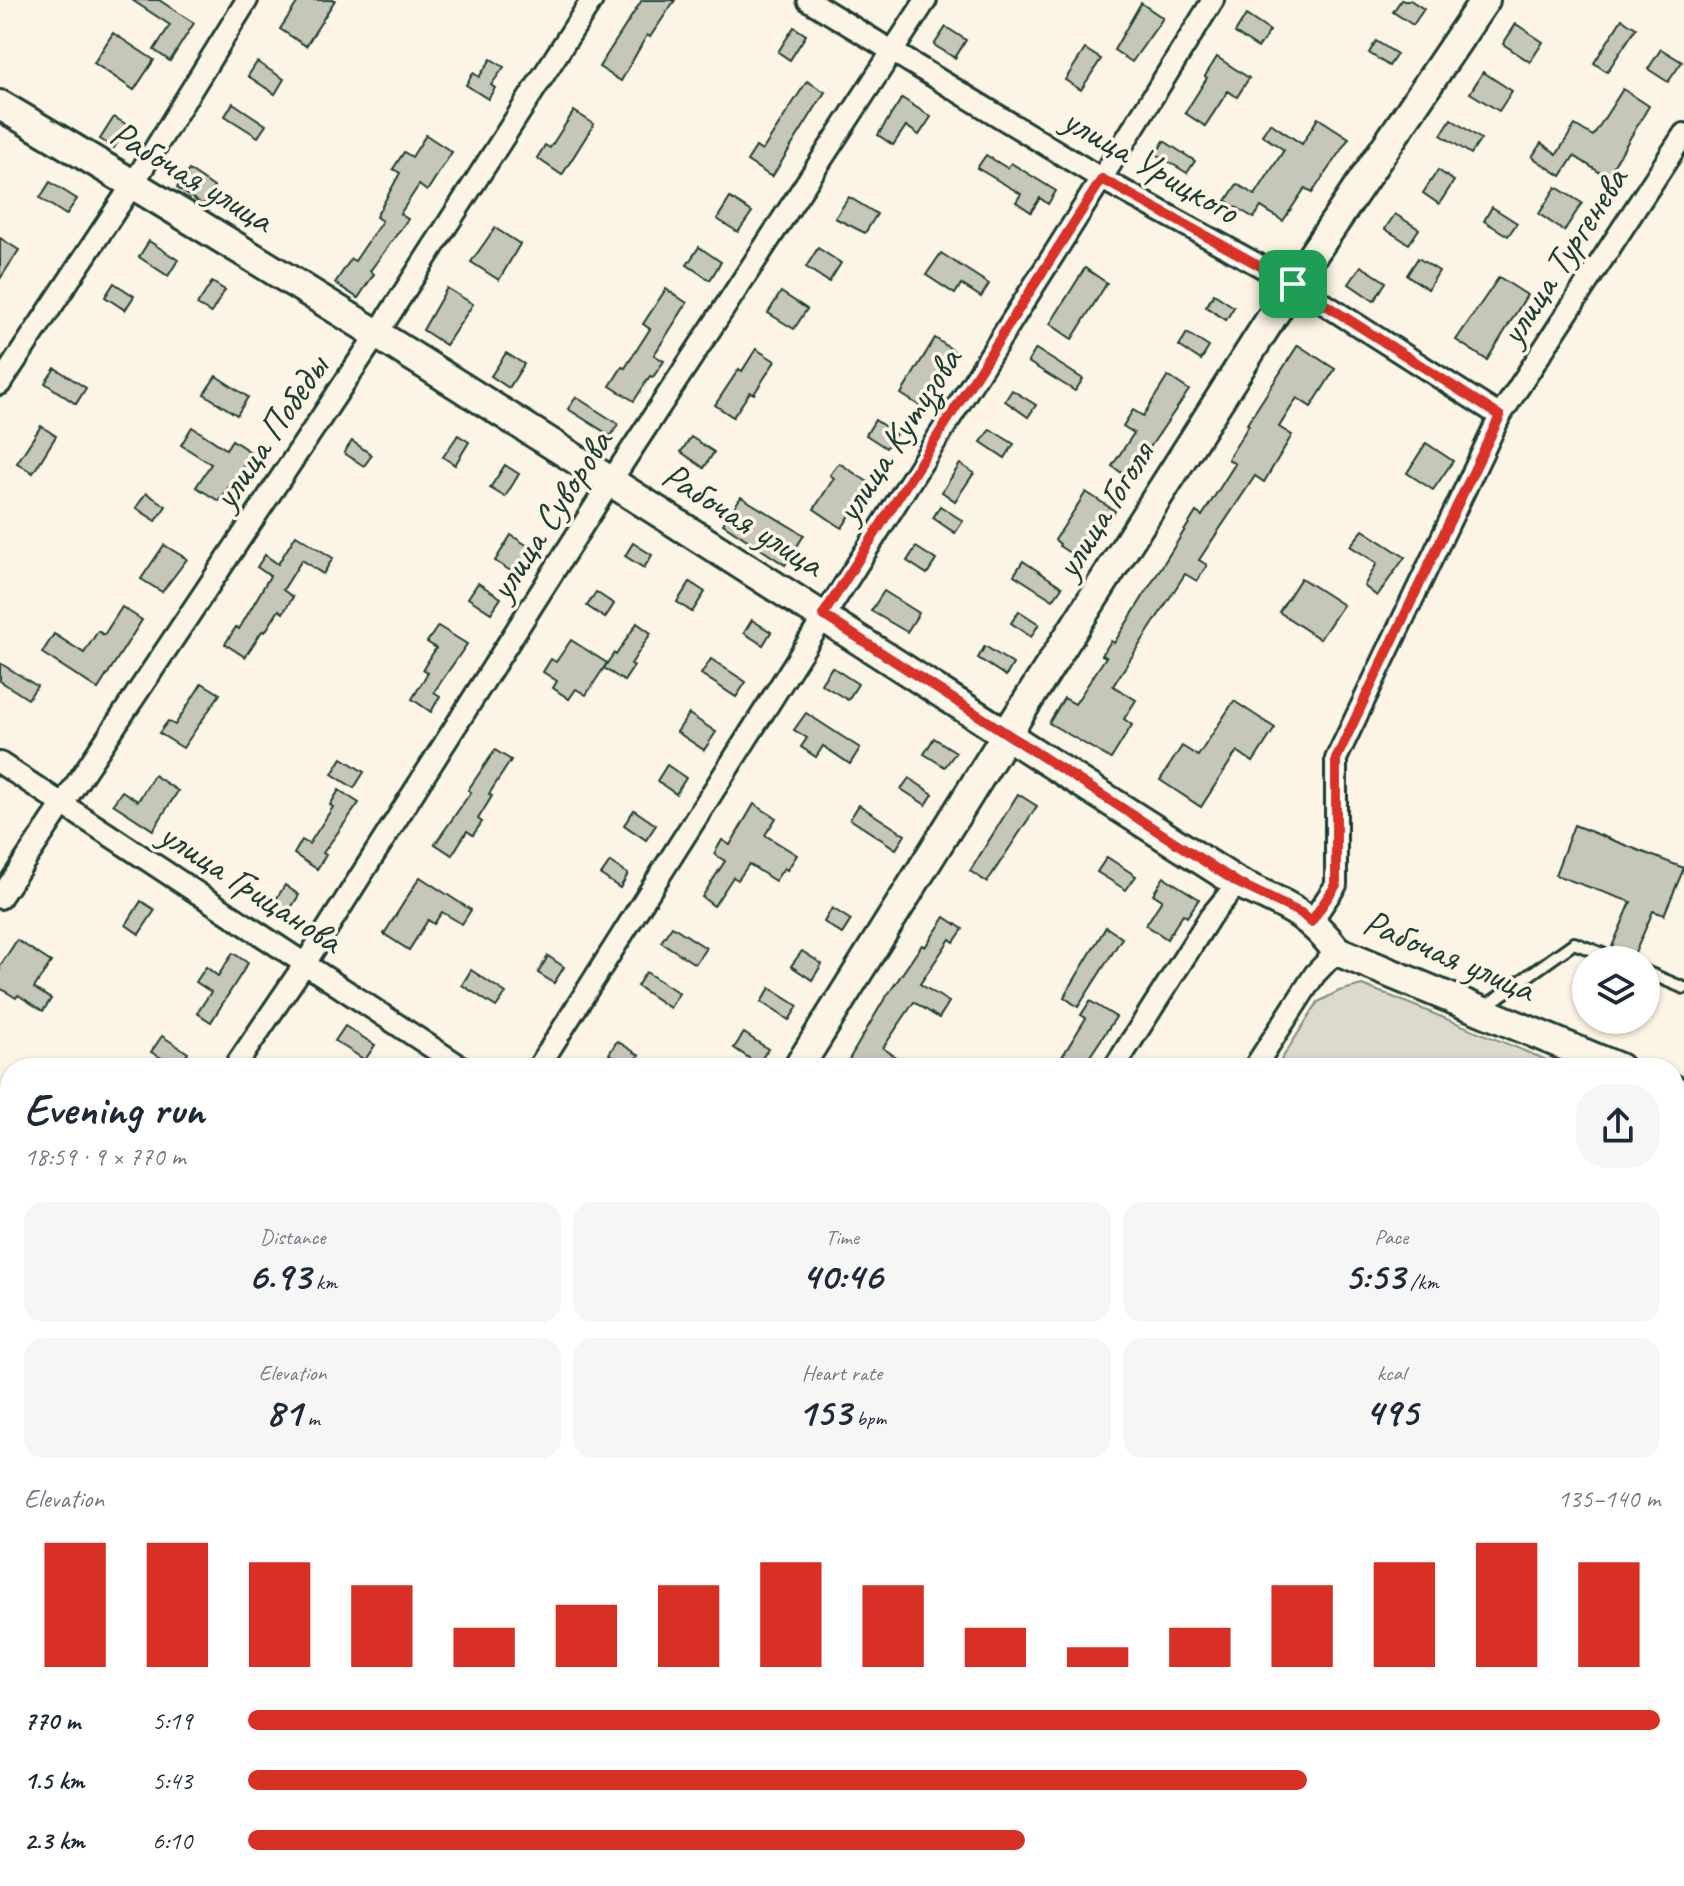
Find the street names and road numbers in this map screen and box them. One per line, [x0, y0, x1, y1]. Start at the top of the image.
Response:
street label: улица Урицкого [1053, 95, 1249, 235]
street label: Рабочая улица [102, 109, 284, 244]
street label: улица Тургенева [1487, 156, 1639, 355]
street label: улица Кутузова [823, 337, 973, 533]
street label: улица Победы [200, 344, 340, 520]
street label: улица Суворова [476, 419, 624, 611]
street label: улица Гоголя [1043, 431, 1166, 589]
street label: Рабочая улица [654, 451, 834, 588]
street label: улица Грицанова [149, 809, 353, 965]
street label: Рабочая улица [1356, 898, 1544, 1013]

